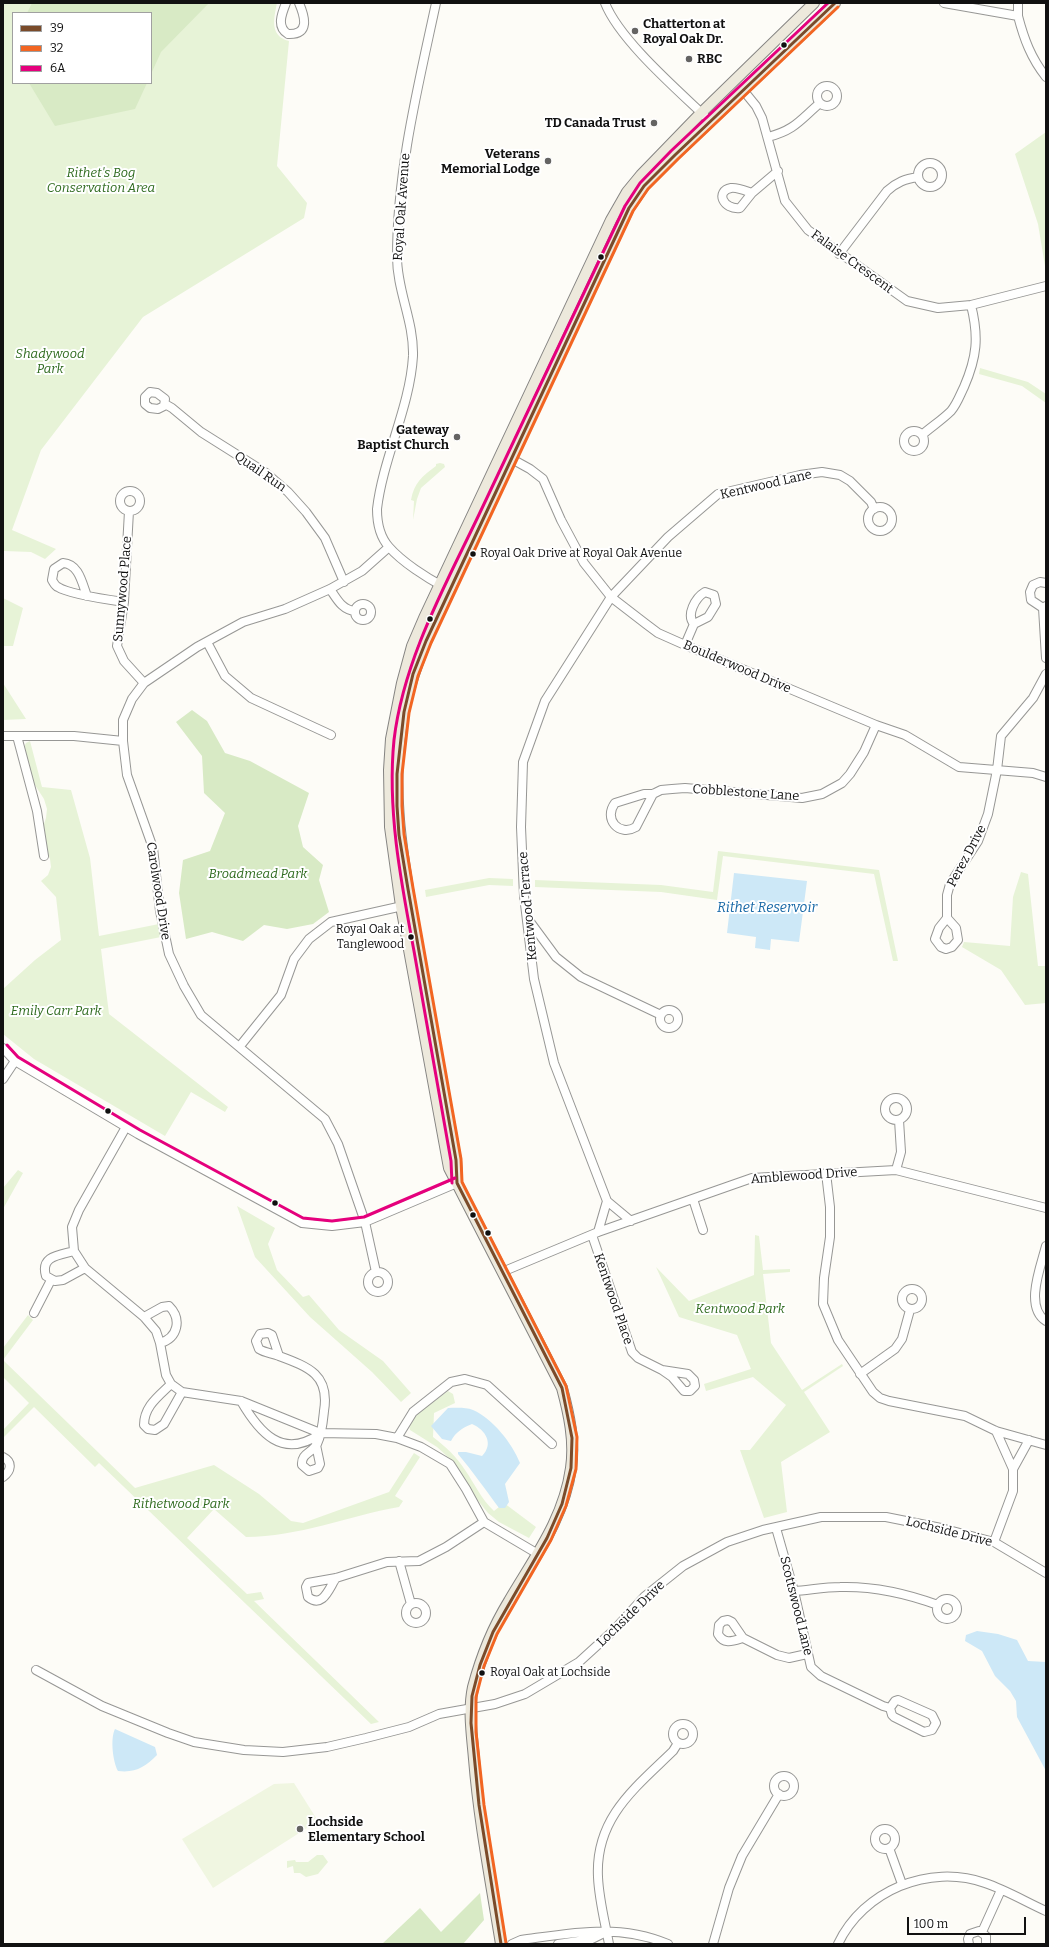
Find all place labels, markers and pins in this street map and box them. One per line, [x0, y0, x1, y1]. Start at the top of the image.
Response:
place label: Chatterton at Royal Oak Dr. [643, 16, 725, 47]
marker: Chatterton at Royal Oak Dr. [630, 26, 640, 36]
unlabelled marker [779, 40, 789, 50]
place label: RBC [697, 51, 722, 67]
marker: RBC [684, 54, 694, 64]
place label: TD Canada Trust [545, 115, 646, 131]
marker: TD Canada Trust [649, 118, 659, 128]
place label: Veterans Memorial Lodge [441, 146, 540, 177]
marker: Veterans Memorial Lodge [543, 156, 553, 166]
unlabelled marker [596, 252, 606, 262]
place label: Gateway Baptist Church [357, 422, 449, 453]
marker: Gateway Baptist Church [452, 432, 462, 442]
place label: Royal Oak Drive at Royal Oak Avenue [480, 547, 682, 561]
marker: Royal Oak Drive at Royal Oak Avenue [468, 549, 478, 559]
unlabelled marker [425, 614, 435, 624]
place label: Royal Oak at Tanglewood [336, 923, 404, 951]
marker: Royal Oak at Tanglewood [406, 932, 416, 942]
unlabelled marker [103, 1106, 113, 1116]
unlabelled marker [270, 1198, 280, 1208]
unlabelled marker [468, 1210, 478, 1220]
unlabelled marker [483, 1228, 493, 1238]
place label: Royal Oak at Lochside [490, 1666, 610, 1680]
marker: Royal Oak at Lochside [477, 1668, 487, 1678]
place label: Lochside Elementary School [308, 1814, 425, 1845]
marker: Lochside Elementary School [295, 1824, 305, 1834]

